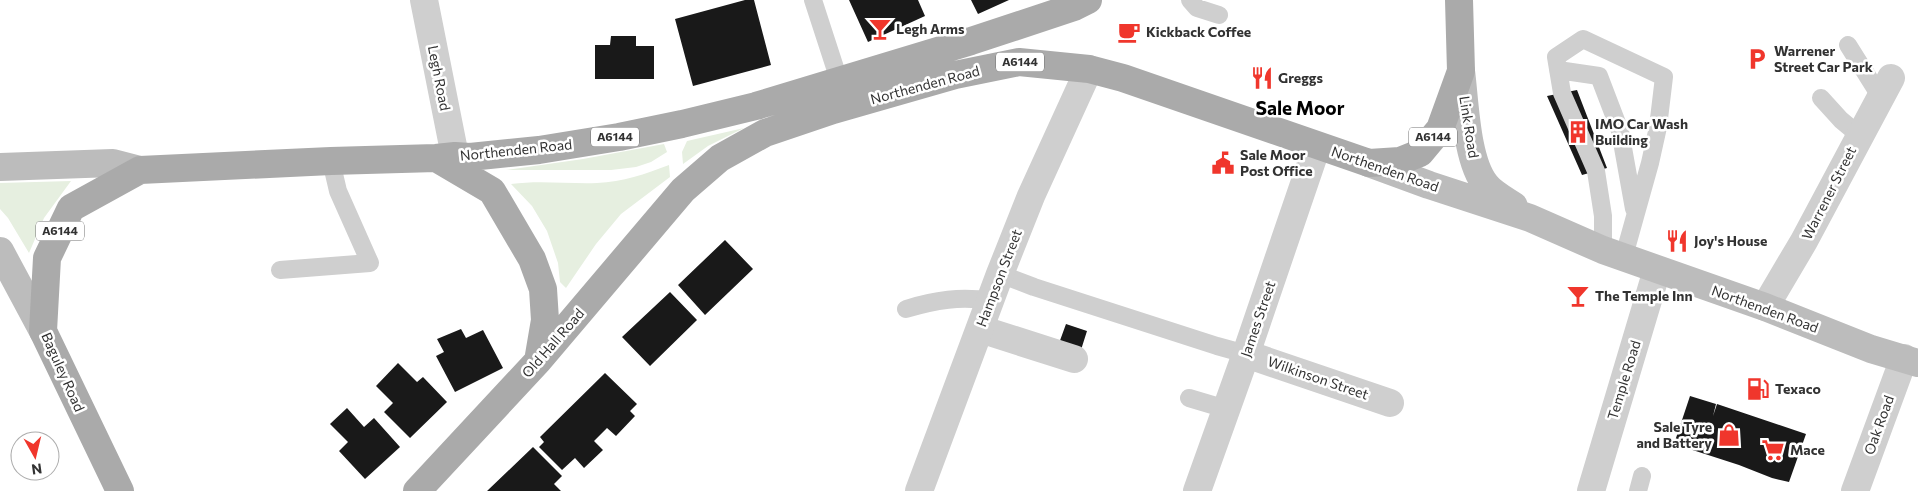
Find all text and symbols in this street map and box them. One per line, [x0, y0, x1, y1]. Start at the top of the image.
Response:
bar icon: Legh Arms [867, 16, 893, 42]
cafe icon: Kickback Coffee [1116, 19, 1142, 45]
place label: Legh Arms [896, 20, 965, 37]
place label: Kickback Coffee [1146, 23, 1251, 40]
place label: Warrener Street Car Park [1774, 42, 1873, 75]
street label: Legh Road [425, 44, 454, 112]
parking icon: Warrener Street Car Park [1744, 46, 1770, 72]
road number: A6144 [996, 52, 1044, 72]
street label: Northenden Road [868, 62, 981, 107]
restaurant icon: Greggs [1249, 65, 1275, 91]
place label: Greggs [1278, 69, 1324, 86]
street label: Link Road [1456, 95, 1483, 159]
district label: Sale Moor [1256, 96, 1345, 119]
place label: IMO Car Wash Building [1595, 115, 1688, 148]
building icon: IMO Car Wash Building [1565, 119, 1591, 145]
road number: A6144 [591, 128, 639, 146]
road number: A6144 [1409, 128, 1457, 146]
street label: Northenden Road [459, 135, 573, 164]
street label: Northenden Road [1329, 142, 1441, 195]
street label: Warrener Street [1798, 143, 1859, 242]
place label: Sale Moor Post Office [1240, 146, 1313, 179]
public building icon: Sale Moor Post Office [1210, 150, 1236, 176]
road number: A6144 [36, 222, 84, 240]
street label: Hampson Street [972, 226, 1025, 329]
restaurant icon: Joy's House [1664, 228, 1690, 254]
place label: Joy's House [1694, 232, 1767, 249]
street label: James Street [1237, 278, 1279, 359]
street label: Northenden Road [1709, 281, 1821, 336]
bar icon: The Temple Inn [1565, 283, 1591, 309]
place label: The Temple Inn [1595, 287, 1693, 304]
street label: Old Hall Road [518, 305, 587, 381]
street label: Baguley Road [38, 329, 89, 414]
street label: Temple Road [1603, 338, 1644, 422]
street label: Wilkinson Street [1265, 352, 1371, 403]
fuel station icon: Texaco [1745, 376, 1771, 402]
place label: Texaco [1775, 380, 1821, 397]
street label: Oak Road [1860, 393, 1897, 457]
place label: Sale Tyre and Battery [1636, 418, 1712, 451]
shop icon: Sale Tyre and Battery [1716, 422, 1742, 448]
north arrow [10, 431, 60, 481]
supermarket icon: Mace [1760, 437, 1786, 463]
place label: Mace [1790, 441, 1825, 458]
text: N [30, 460, 43, 479]

